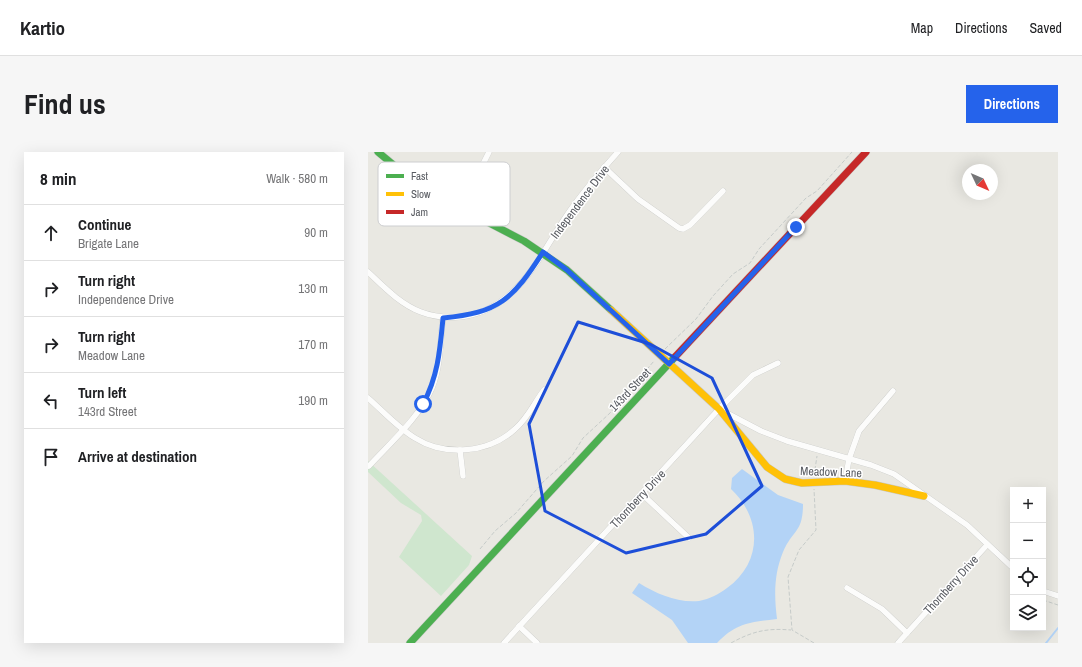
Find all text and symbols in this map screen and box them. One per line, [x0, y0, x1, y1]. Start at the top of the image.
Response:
text: Kartio [20, 15, 65, 41]
text: Map [911, 19, 933, 37]
text: Directions [955, 19, 1007, 37]
text: Saved [1029, 19, 1062, 37]
text: Find us [24, 85, 106, 123]
button: Directions [966, 85, 1058, 123]
legend [378, 162, 510, 226]
street label: Independence Drive [547, 162, 613, 242]
north arrow [962, 164, 998, 200]
text: 8 min [40, 167, 76, 190]
text: Fast [411, 169, 429, 183]
text: Walk · 580 m [266, 170, 328, 187]
text: Slow [411, 187, 431, 201]
text: Jam [411, 205, 428, 219]
text: Continue [78, 214, 131, 235]
route end [787, 218, 805, 236]
icon: ahead [40, 222, 62, 244]
text: 90 m [304, 224, 328, 241]
text: Brigate Lane [78, 235, 139, 252]
text: Turn right [78, 270, 135, 291]
icon: right [40, 278, 62, 300]
text: 130 m [298, 280, 328, 297]
text: Independence Drive [78, 291, 174, 308]
text: Turn right [78, 326, 135, 347]
icon: right [40, 334, 62, 356]
text: 170 m [298, 336, 328, 353]
text: Meadow Lane [78, 347, 145, 364]
street label: 143rd Street [606, 365, 654, 415]
text: Turn left [78, 382, 126, 403]
icon: left [40, 390, 62, 412]
text: 190 m [298, 392, 328, 409]
route start [414, 395, 432, 413]
text: 143rd Street [78, 403, 137, 420]
icon: arrive [40, 446, 62, 468]
text: Arrive at destination [78, 446, 197, 467]
street label: Meadow Lane [800, 463, 862, 481]
street label: Thornberry Drive [607, 466, 669, 532]
map controls [1010, 487, 1046, 631]
button: + [1010, 487, 1046, 523]
button: − [1010, 523, 1046, 559]
street label: Thornberry Drive [920, 552, 982, 618]
button: locate [1010, 559, 1046, 595]
button: layers [1010, 595, 1046, 631]

